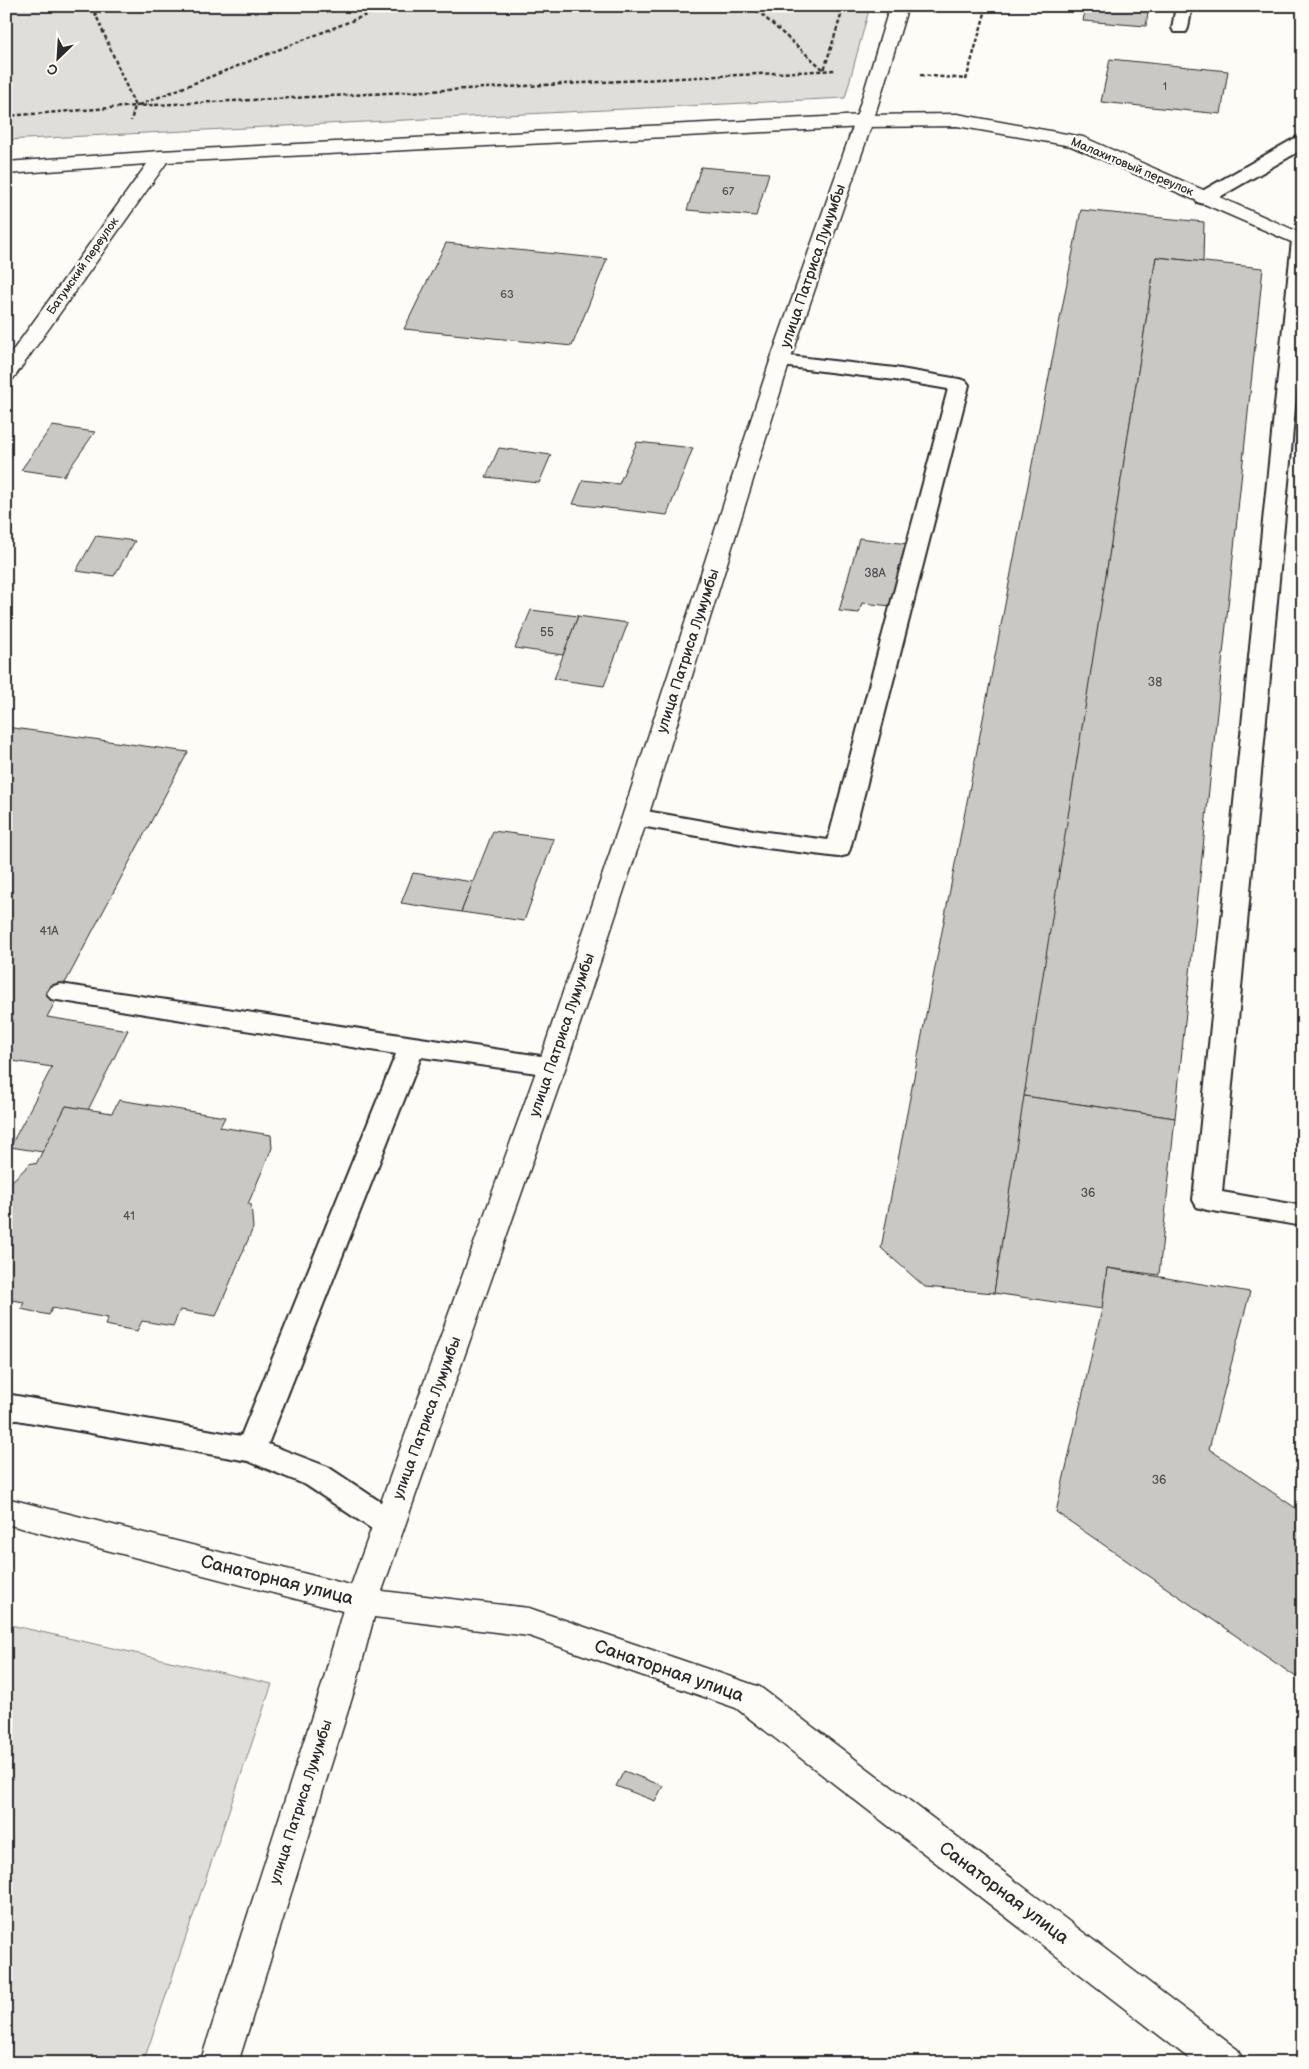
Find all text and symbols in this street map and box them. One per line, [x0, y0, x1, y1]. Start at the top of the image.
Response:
north arrow [32, 32, 82, 82]
text: С [44, 59, 61, 79]
house number: 1 [1163, 80, 1167, 93]
street label: Малахитовый переулок [1068, 134, 1196, 200]
street label: улица Патриса Лумумбы [776, 182, 850, 350]
house number: 67 [722, 185, 735, 198]
street label: Батумский переулок [44, 214, 123, 318]
house number: 63 [500, 288, 514, 301]
street label: улица Патриса Лумумбы [652, 566, 724, 736]
house number: 38А [864, 566, 887, 581]
house number: 55 [540, 625, 554, 640]
house number: 38 [1148, 675, 1162, 690]
house number: 41А [39, 924, 59, 939]
street label: улица Патриса Лумумбы [525, 951, 599, 1119]
house number: 36 [1081, 1186, 1095, 1201]
house number: 41 [123, 1209, 135, 1224]
street label: улица Патриса Лумумбы [389, 1334, 465, 1502]
house number: 36 [1152, 1473, 1166, 1488]
street label: Санаторная улица [198, 1551, 356, 1609]
street label: Санаторная улица [591, 1636, 747, 1707]
street label: улица Патриса Лумумбы [265, 1717, 337, 1887]
street label: Санаторная улица [935, 1837, 1073, 1949]

